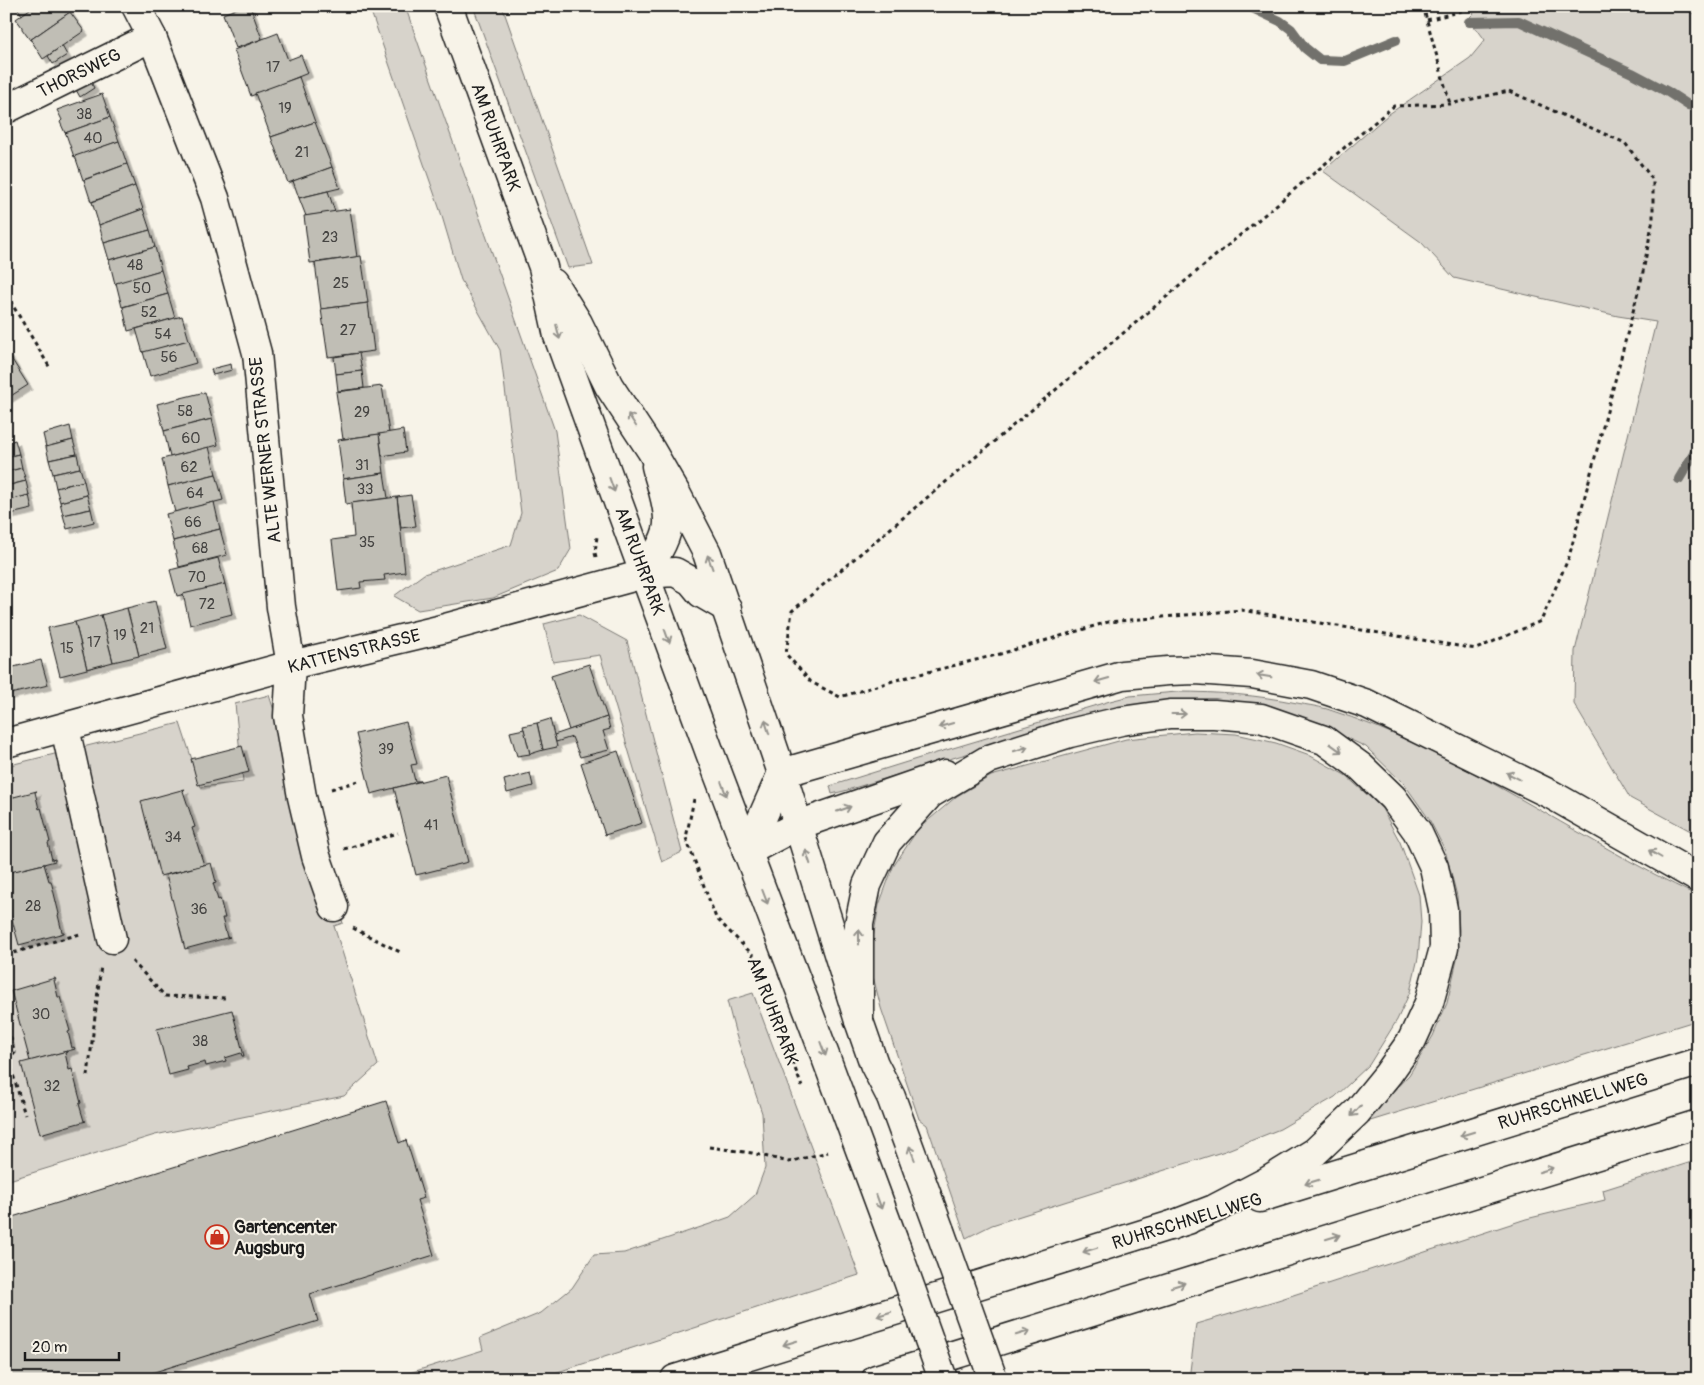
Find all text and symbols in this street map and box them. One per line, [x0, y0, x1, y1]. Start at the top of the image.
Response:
street label: THORSWEG [34, 43, 125, 104]
house number: 17 [266, 58, 280, 77]
street label: AM RUHRPARK [465, 80, 526, 195]
house number: 19 [278, 99, 292, 118]
house number: 38 [76, 105, 92, 124]
house number: 40 [84, 129, 102, 148]
house number: 21 [295, 143, 309, 162]
house number: 23 [322, 228, 338, 247]
house number: 48 [127, 256, 144, 275]
house number: 25 [333, 274, 349, 293]
house number: 50 [133, 279, 151, 298]
house number: 52 [141, 303, 157, 322]
house number: 27 [340, 321, 356, 340]
one-way arrow [553, 323, 563, 339]
house number: 54 [155, 325, 172, 344]
house number: 56 [161, 348, 177, 367]
street label: ALTE WERNER STRASSE [244, 355, 287, 544]
house number: 58 [177, 402, 193, 421]
house number: 29 [354, 403, 370, 422]
one-way arrow [627, 413, 637, 427]
house number: 60 [182, 429, 200, 448]
house number: 31 [355, 456, 369, 475]
house number: 62 [180, 458, 198, 477]
one-way arrow [608, 477, 617, 492]
house number: 33 [357, 480, 373, 499]
house number: 64 [186, 484, 204, 503]
street label: AM RUHRPARK [609, 504, 670, 619]
house number: 66 [184, 513, 202, 532]
house number: 35 [359, 533, 375, 552]
house number: 68 [192, 539, 209, 558]
one-way arrow [705, 555, 714, 570]
house number: 70 [188, 568, 206, 587]
house number: 72 [199, 595, 215, 614]
house number: 21 [140, 619, 154, 638]
street label: KATTENSTRASSE [285, 624, 423, 679]
house number: 19 [113, 626, 127, 645]
one-way arrow [663, 628, 672, 644]
house number: 17 [87, 633, 101, 652]
house number: 15 [60, 639, 74, 658]
one-way arrow [1256, 671, 1272, 681]
one-way arrow [1095, 676, 1111, 686]
one-way arrow [1171, 709, 1187, 719]
one-way arrow [761, 720, 771, 736]
one-way arrow [939, 721, 955, 731]
house number: 39 [378, 740, 394, 759]
one-way arrow [1013, 743, 1029, 753]
one-way arrow [1328, 743, 1342, 753]
one-way arrow [1506, 771, 1521, 780]
one-way arrow [720, 781, 729, 796]
one-way arrow [835, 804, 851, 813]
house number: 41 [424, 816, 438, 835]
house number: 34 [164, 828, 182, 847]
one-way arrow [1649, 849, 1663, 859]
one-way arrow [803, 850, 813, 866]
one-way arrow [761, 889, 770, 905]
house number: 28 [25, 897, 41, 916]
house number: 36 [190, 900, 208, 919]
one-way arrow [854, 929, 864, 946]
street label: AM RUHRPARK [741, 954, 804, 1068]
house number: 30 [32, 1005, 50, 1024]
house number: 38 [192, 1032, 208, 1051]
one-way arrow [819, 1041, 828, 1056]
street label: RUHRSCHNELLWEG [1495, 1068, 1651, 1135]
house number: 32 [44, 1077, 60, 1096]
one-way arrow [1351, 1105, 1362, 1118]
one-way arrow [1460, 1129, 1476, 1139]
one-way arrow [906, 1145, 915, 1160]
one-way arrow [1538, 1165, 1554, 1175]
one-way arrow [1304, 1177, 1320, 1187]
street label: RUHRSCHNELLWEG [1109, 1188, 1265, 1255]
one-way arrow [875, 1193, 884, 1209]
place label: Gartencenter Augsburg [234, 1216, 337, 1260]
shop icon: Gartencenter Augsburg [204, 1224, 230, 1250]
one-way arrow [1325, 1231, 1341, 1241]
one-way arrow [1082, 1246, 1098, 1256]
one-way arrow [1170, 1280, 1185, 1289]
one-way arrow [877, 1310, 893, 1319]
one-way arrow [1014, 1328, 1030, 1338]
scale bar [25, 1330, 119, 1362]
text: 20 m [32, 1338, 67, 1357]
one-way arrow [783, 1339, 799, 1349]

